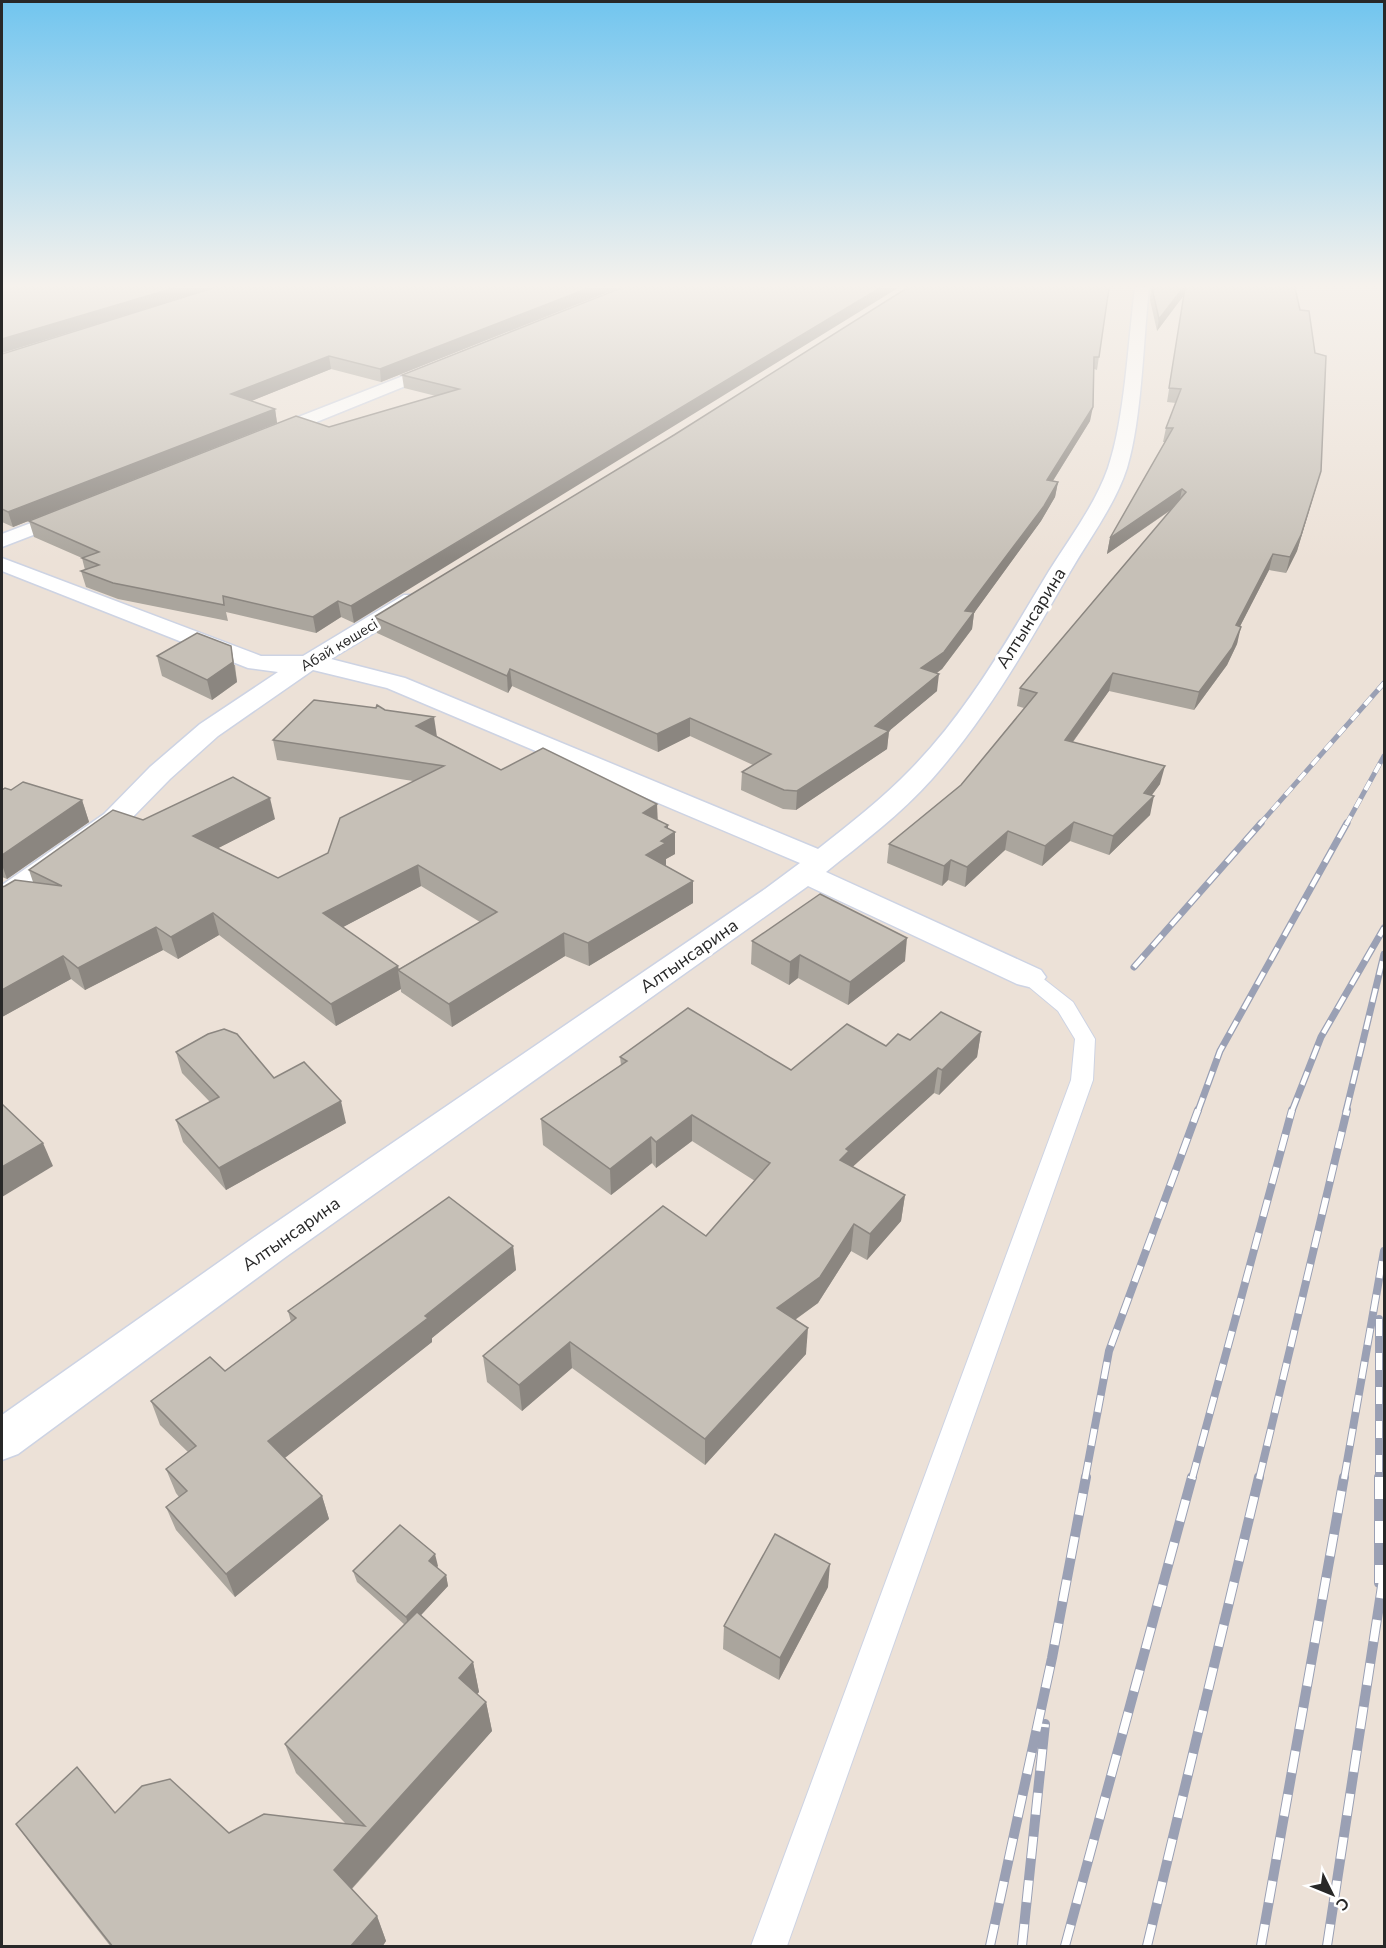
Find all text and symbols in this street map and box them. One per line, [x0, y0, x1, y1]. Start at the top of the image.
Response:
street label: Алтынсарина [990, 563, 1072, 673]
street label: Абай көшесі [297, 614, 381, 676]
street label: Алтынсарина [635, 913, 743, 999]
street label: Алтынсарина [237, 1191, 345, 1277]
north arrow [1302, 1864, 1362, 1924]
text: С [1330, 1892, 1354, 1915]

